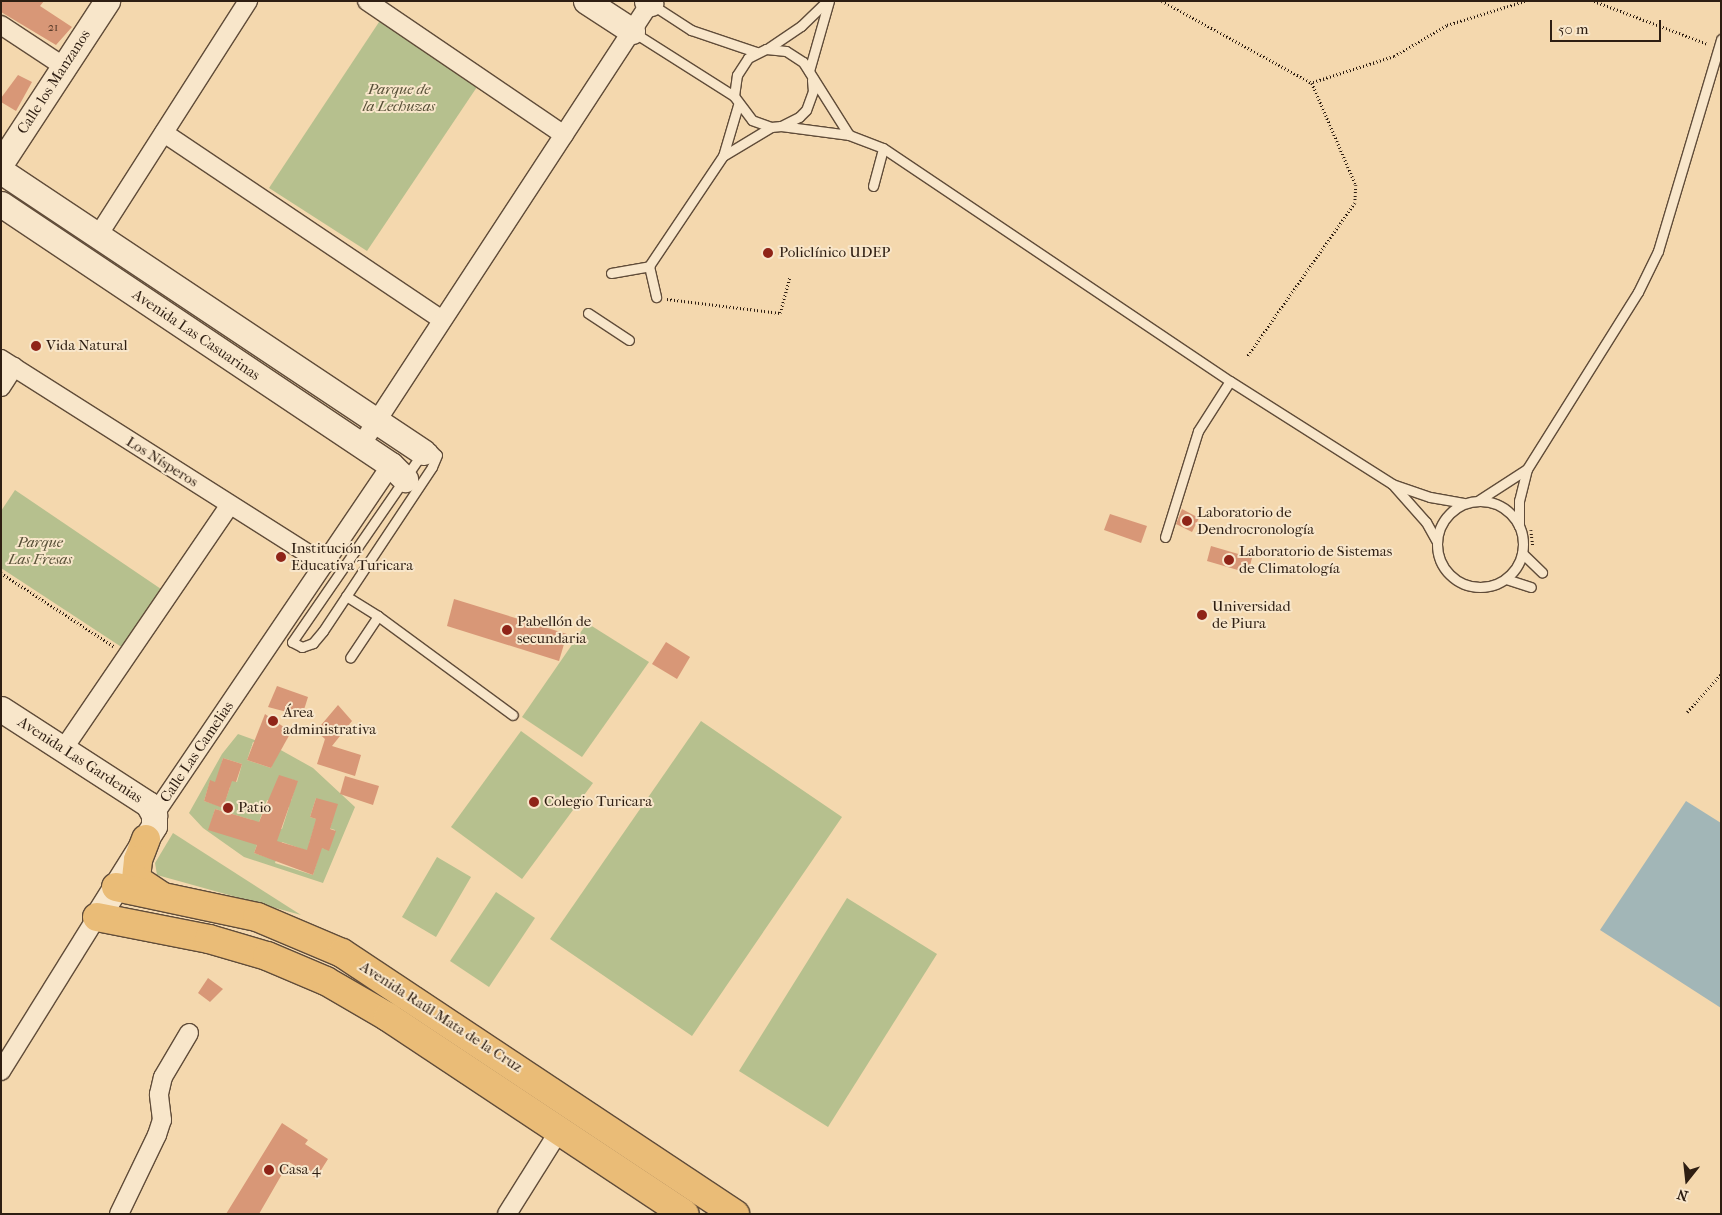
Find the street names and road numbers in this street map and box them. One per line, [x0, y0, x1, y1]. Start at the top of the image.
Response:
street label: Calle los Manzanos [14, 26, 94, 138]
street label: Avenida Las Casuarinas [129, 286, 263, 384]
street label: Los Nísperos [123, 433, 201, 491]
street label: Calle Las Camelias [156, 698, 238, 806]
street label: Avenida Las Gardenias [14, 713, 146, 807]
street label: Avenida Raúl Mata de la Cruz [356, 958, 526, 1076]

